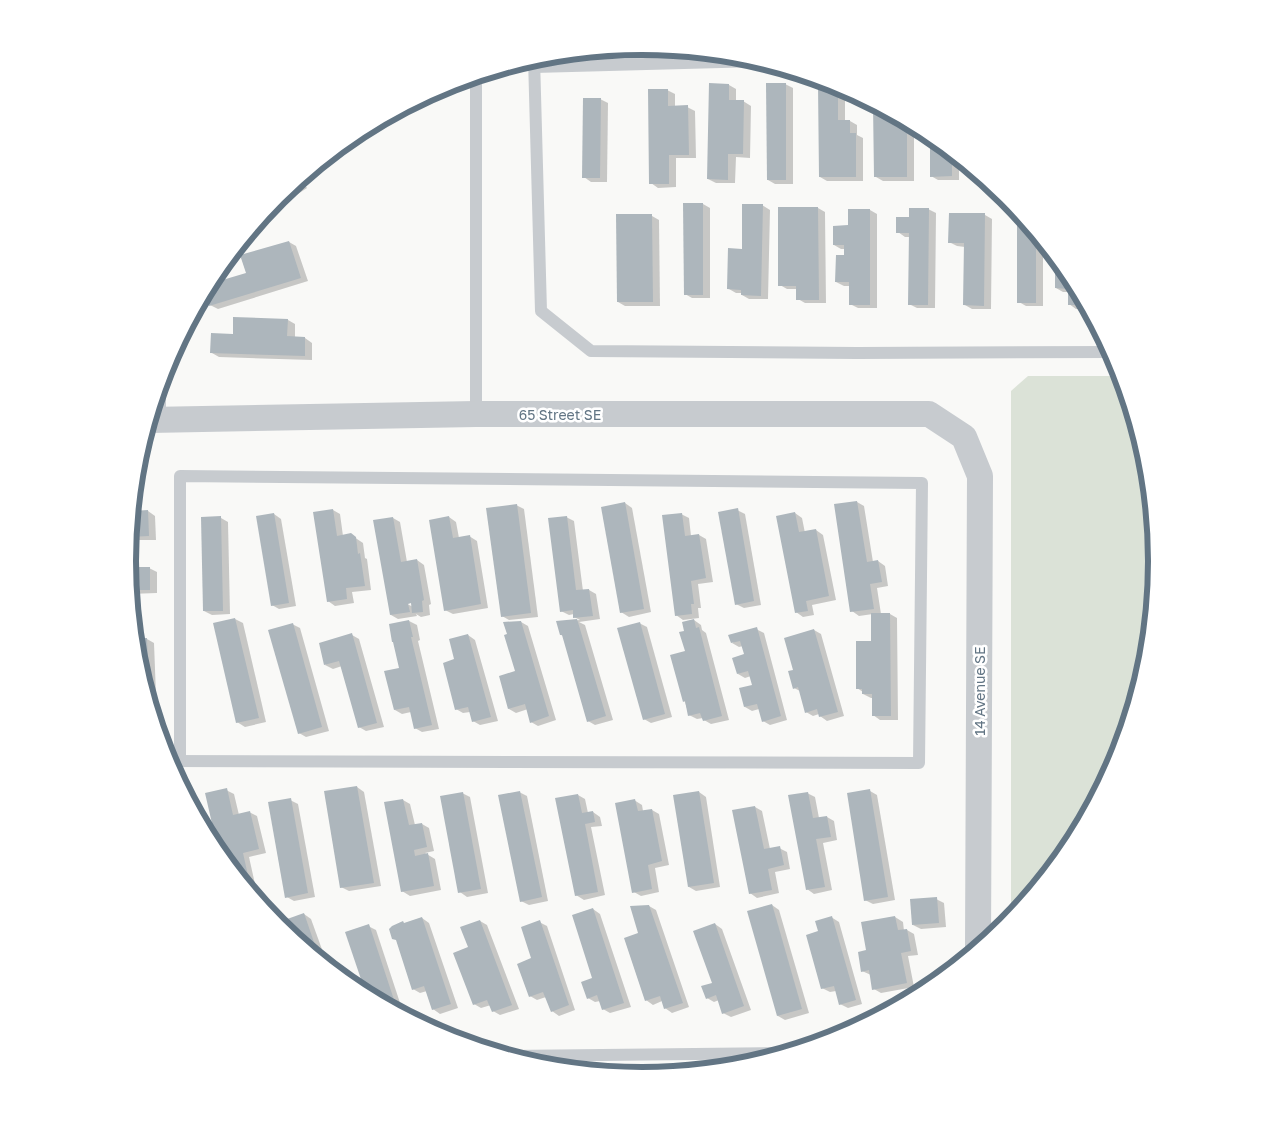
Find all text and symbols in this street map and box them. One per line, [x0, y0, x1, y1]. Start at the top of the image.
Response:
street label: 65 Street SE [519, 406, 601, 423]
street label: 14 Avenue SE [971, 646, 988, 736]

